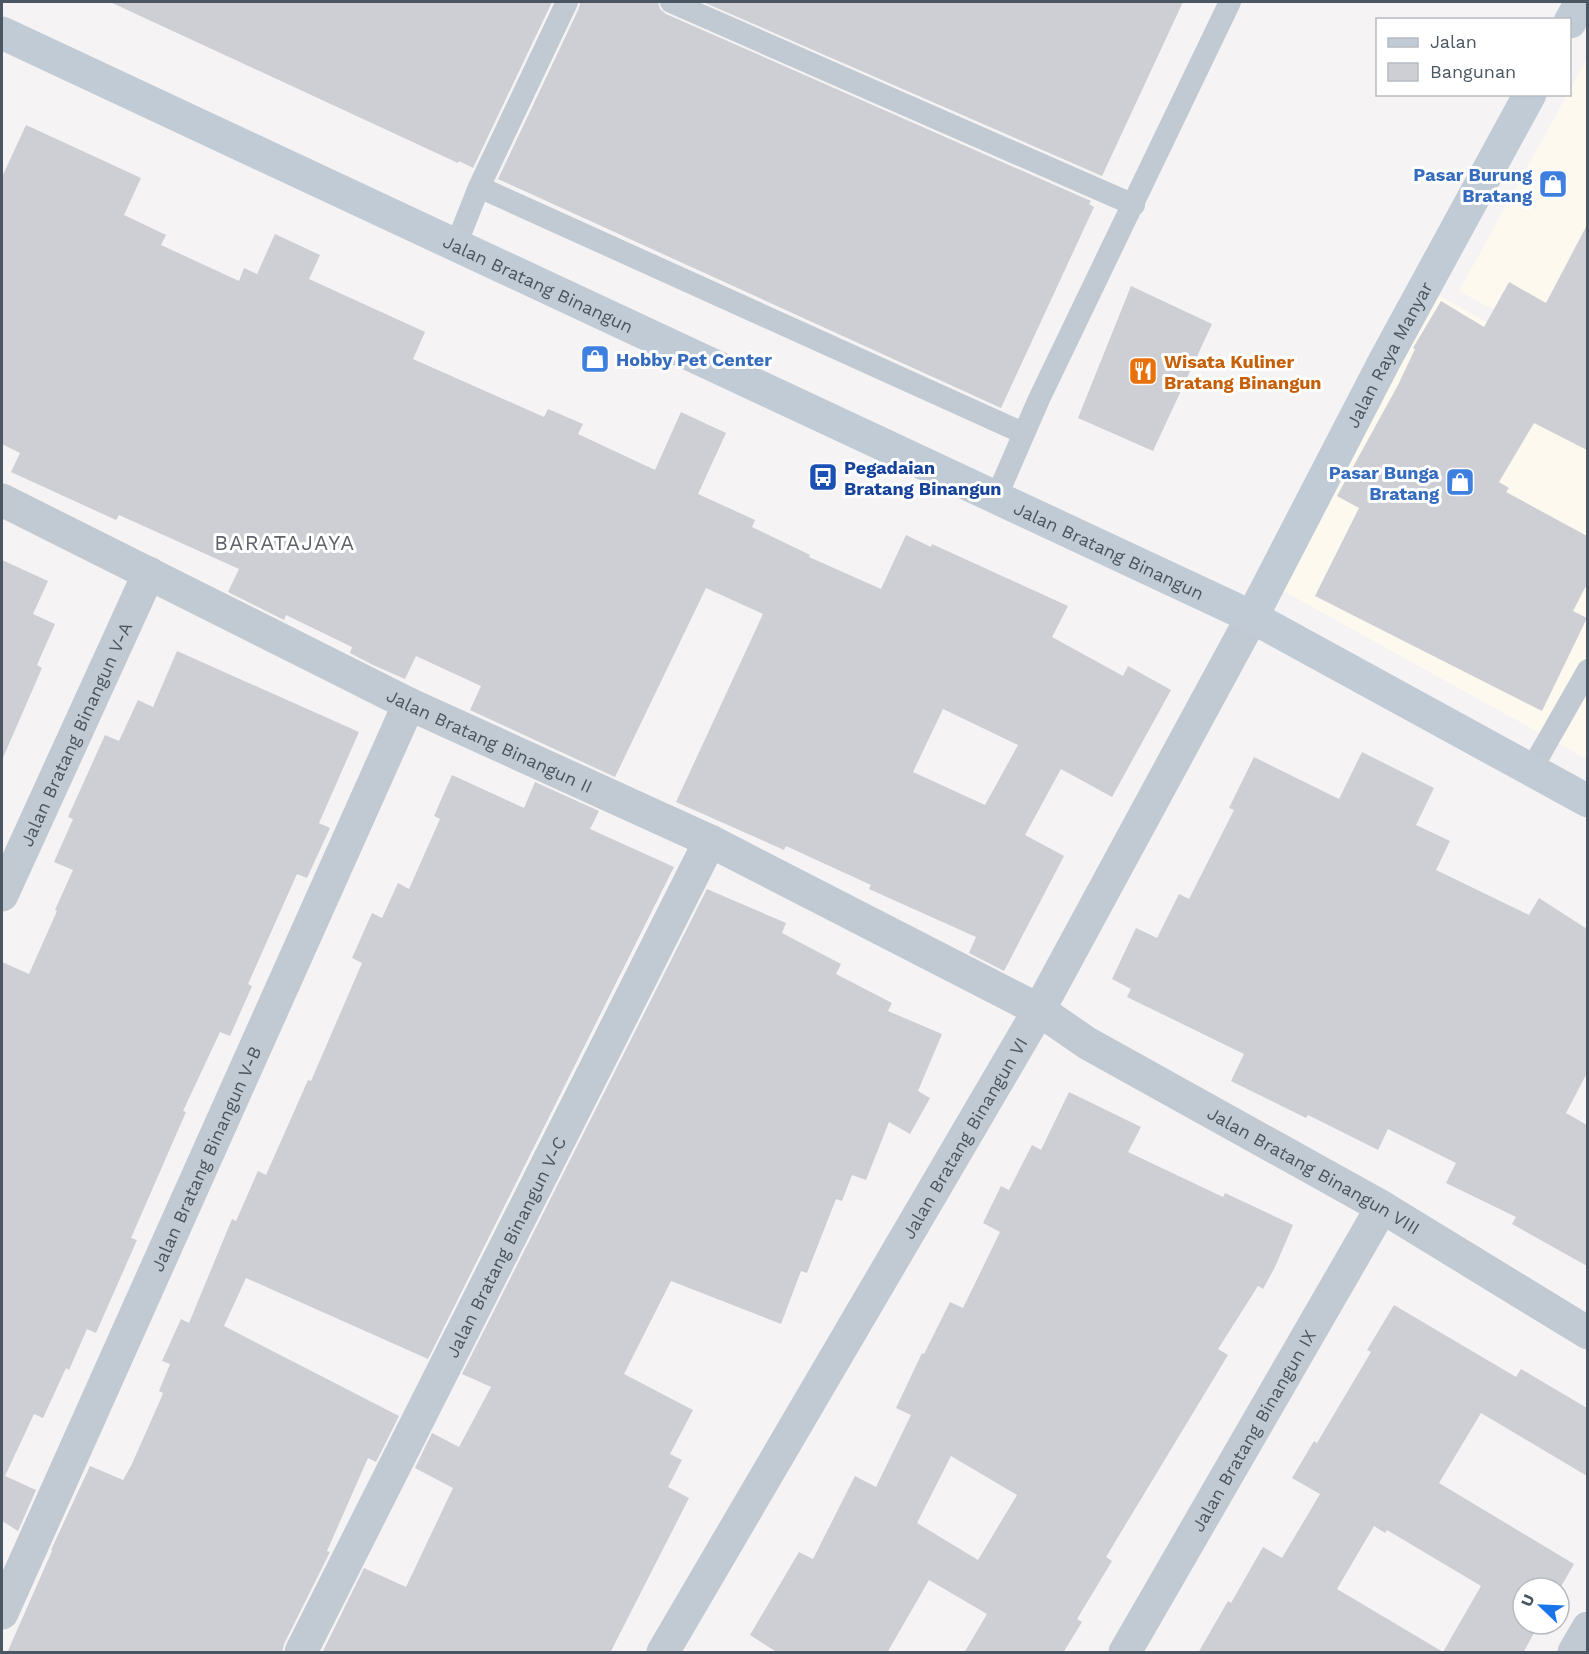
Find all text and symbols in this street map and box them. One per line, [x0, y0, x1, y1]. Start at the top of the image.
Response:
legend [1376, 18, 1571, 96]
text: Jalan [1430, 31, 1477, 52]
text: Bangunan [1430, 61, 1516, 82]
place label: Pasar Burung Bratang [1413, 164, 1533, 206]
shop icon: Pasar Burung Bratang [1537, 168, 1569, 200]
street label: Jalan Bratang Binangun [440, 230, 637, 337]
street label: Jalan Raya Manyar [1341, 278, 1436, 431]
shop icon: Hobby Pet Center [579, 343, 611, 375]
place label: Hobby Pet Center [616, 349, 772, 370]
place label: Wisata Kuliner Bratang Binangun [1164, 351, 1322, 393]
restaurant icon: Wisata Kuliner Bratang Binangun [1127, 355, 1159, 387]
place label: Pegadaian Bratang Binangun [844, 457, 1002, 499]
bus stop icon: Pegadaian Bratang Binangun [807, 461, 839, 493]
place label: Pasar Bunga Bratang [1329, 462, 1440, 504]
shop icon: Pasar Bunga Bratang [1444, 466, 1476, 498]
street label: Jalan Bratang Binangun [1011, 497, 1207, 604]
district label: BARATAJAYA [214, 530, 356, 555]
street label: Jalan Bratang Binangun V-A [15, 618, 136, 849]
street label: Jalan Bratang Binangun II [383, 684, 596, 797]
street label: Jalan Bratang Binangun VI [897, 1033, 1031, 1242]
street label: Jalan Bratang Binangun V-B [146, 1043, 265, 1274]
street label: Jalan Bratang Binangun VIII [1204, 1102, 1424, 1238]
street label: Jalan Bratang Binangun V-C [441, 1132, 570, 1361]
street label: Jalan Bratang Binangun IX [1187, 1325, 1320, 1535]
north arrow [1511, 1576, 1571, 1636]
text: U [1517, 1591, 1539, 1609]

